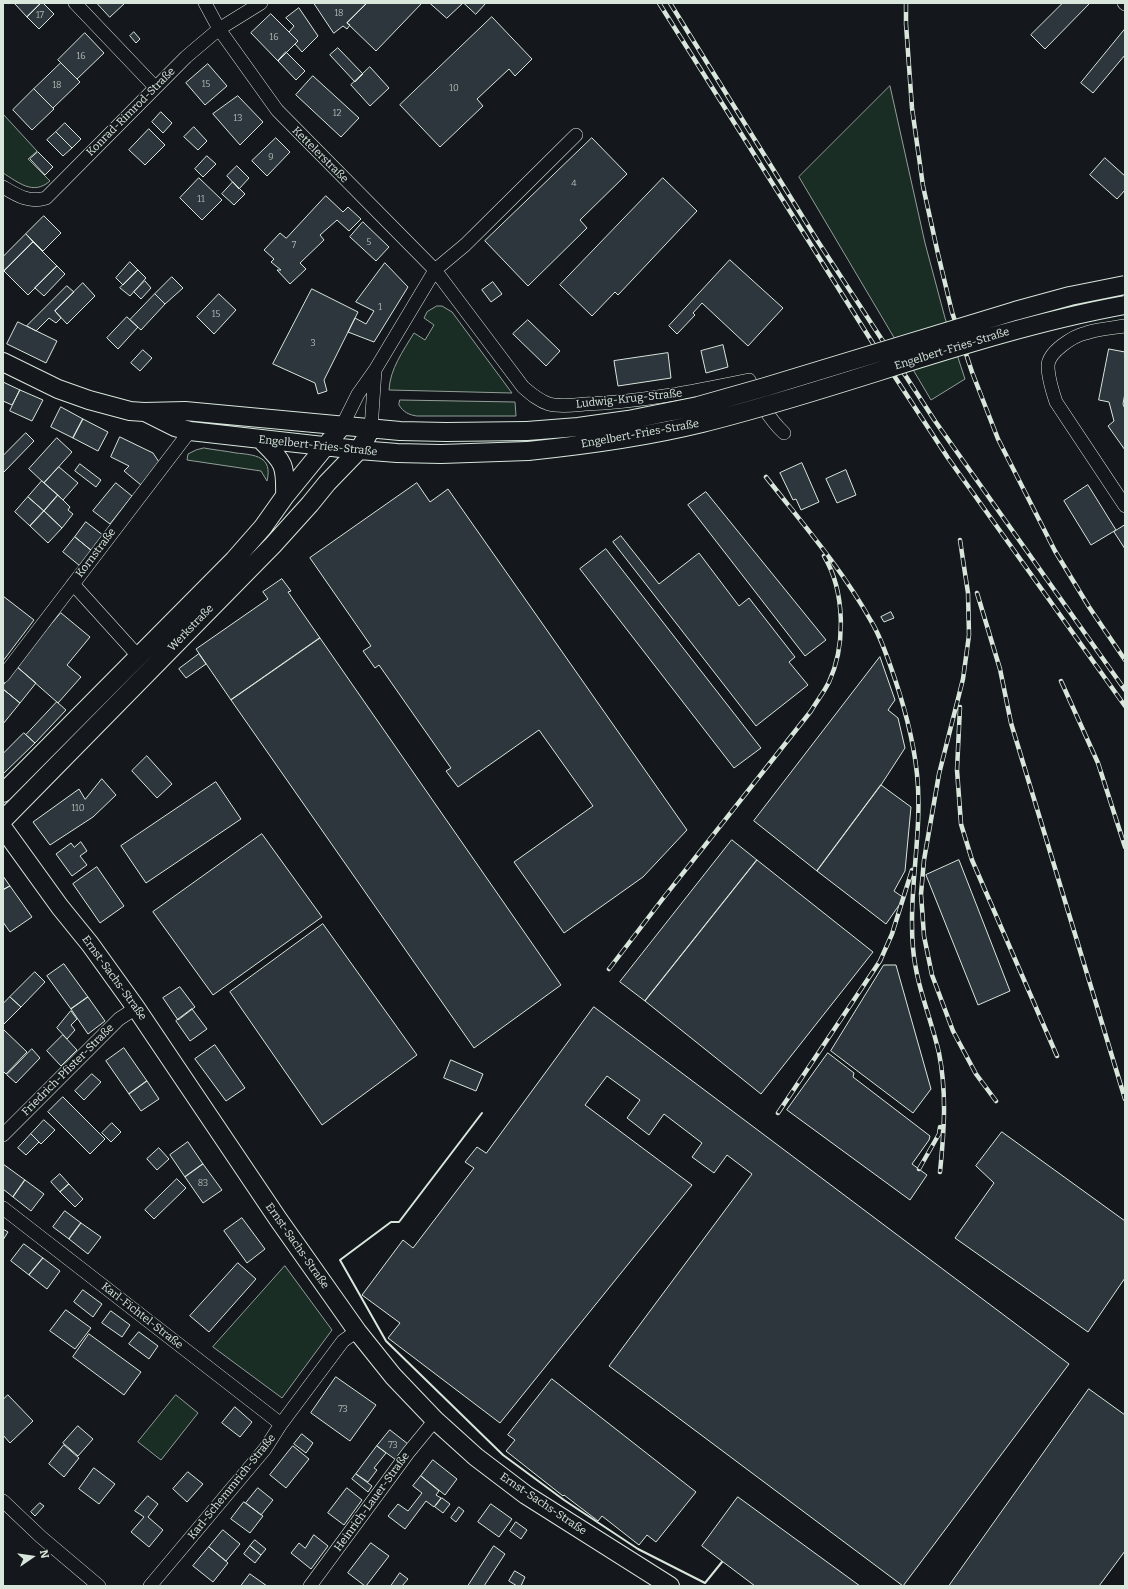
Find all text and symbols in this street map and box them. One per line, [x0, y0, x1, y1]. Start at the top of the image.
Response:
house number: 18 [334, 8, 344, 18]
house number: 17 [36, 10, 44, 20]
house number: 16 [270, 32, 278, 42]
house number: 16 [77, 51, 85, 61]
street label: Konrad-Rimrod-Straße [84, 65, 178, 159]
house number: 15 [202, 79, 210, 89]
house number: 18 [52, 80, 62, 90]
house number: 10 [449, 83, 459, 93]
house number: 12 [333, 108, 341, 118]
house number: 13 [234, 113, 242, 123]
street label: Kettelerstraße [289, 124, 351, 186]
house number: 9 [268, 152, 274, 162]
house number: 4 [571, 178, 577, 188]
house number: 11 [197, 194, 205, 204]
house number: 5 [367, 237, 371, 247]
house number: 7 [292, 240, 296, 250]
house number: 1 [378, 302, 382, 312]
house number: 15 [212, 309, 220, 319]
street label: Engelbert-Fries-Straße [893, 325, 1011, 373]
house number: 3 [310, 338, 316, 348]
street label: Ludwig-Krug-Straße [575, 387, 683, 411]
street label: Engelbert-Fries-Straße [580, 417, 700, 451]
street label: Engelbert-Fries-Straße [258, 433, 378, 459]
street label: Kornstraße [73, 526, 119, 580]
street label: Werkstraße [165, 602, 217, 654]
house number: 110 [71, 803, 85, 813]
street label: Ernst-Sachs-Straße [79, 933, 149, 1023]
street label: Friedrich-Pfister-Straße [19, 1021, 117, 1119]
house number: 83 [198, 1178, 208, 1188]
street label: Ernst-Sachs-Straße [262, 1201, 332, 1291]
street label: Karl-Fichtel-Straße [99, 1280, 185, 1352]
house number: 73 [338, 1404, 348, 1414]
street label: Karl-Schemmrich-Straße [186, 1432, 278, 1542]
house number: 73 [388, 1440, 398, 1450]
street label: Heinrich-Lauer-Straße [332, 1450, 412, 1554]
street label: Ernst-Sachs-Straße [497, 1470, 589, 1538]
north arrow [12, 1537, 52, 1577]
text: N [37, 1549, 51, 1560]

